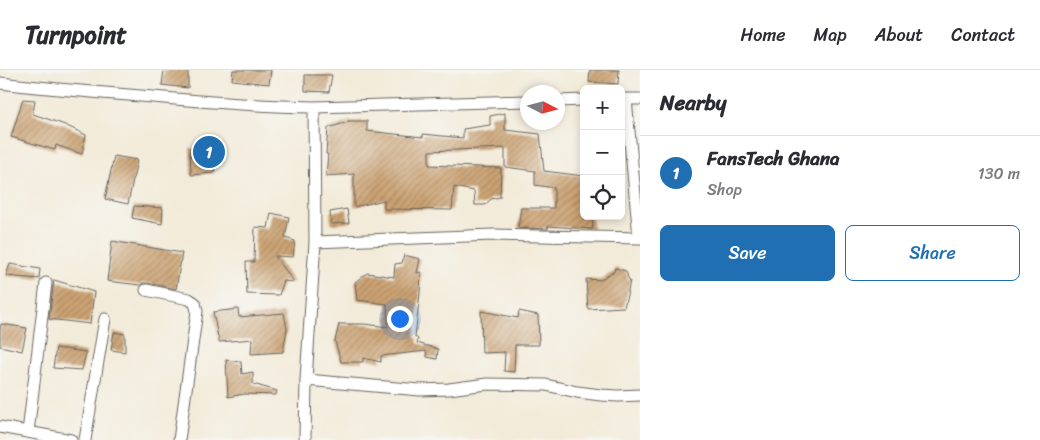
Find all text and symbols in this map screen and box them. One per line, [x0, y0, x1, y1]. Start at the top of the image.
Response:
text: Turnpoint [25, 14, 127, 56]
text: Home [741, 19, 786, 51]
text: Map [814, 19, 847, 51]
text: About [875, 19, 923, 51]
text: Contact [951, 19, 1015, 51]
text: Nearby [660, 84, 726, 122]
north arrow [520, 85, 565, 130]
map controls [580, 85, 625, 220]
button: + [580, 85, 625, 130]
button: − [580, 130, 625, 175]
pin: 1 [193, 133, 225, 171]
text: FansTech Ghana [707, 142, 840, 175]
text: 1 [673, 159, 679, 188]
text: 130 m [978, 159, 1020, 188]
button: locate [580, 175, 625, 220]
text: Shop [707, 175, 742, 204]
button: Save [660, 225, 835, 281]
button: Share [845, 225, 1020, 281]
your location [387, 306, 413, 332]

